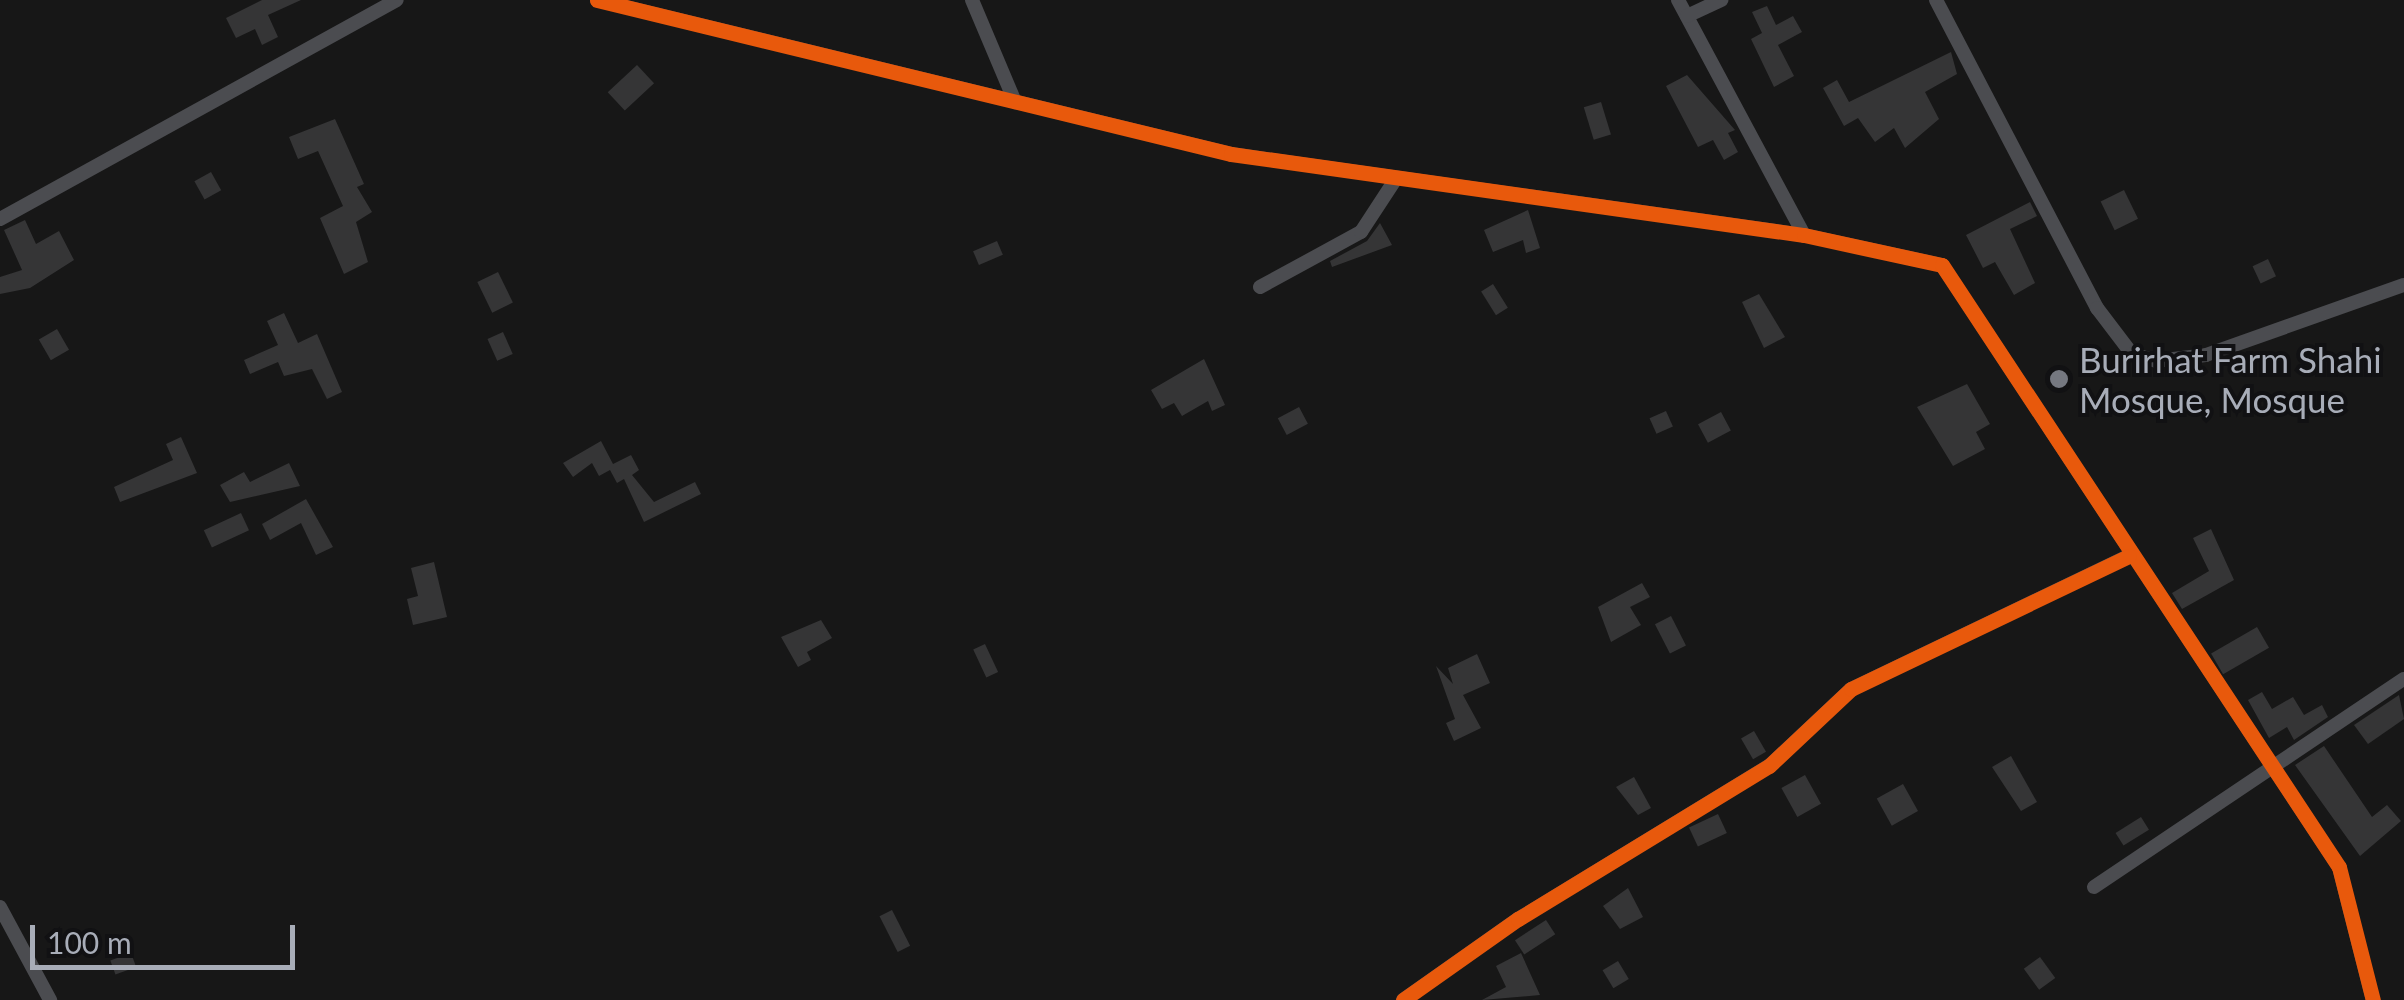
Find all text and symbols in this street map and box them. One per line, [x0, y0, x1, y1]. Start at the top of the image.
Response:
place label: Burirhat Farm Shahi Mosque, Mosque [2079, 338, 2382, 420]
marker: Burirhat Farm Shahi Mosque, Mosque [2048, 368, 2070, 390]
scale bar [35, 905, 300, 967]
text: 100 m [47, 924, 132, 960]

